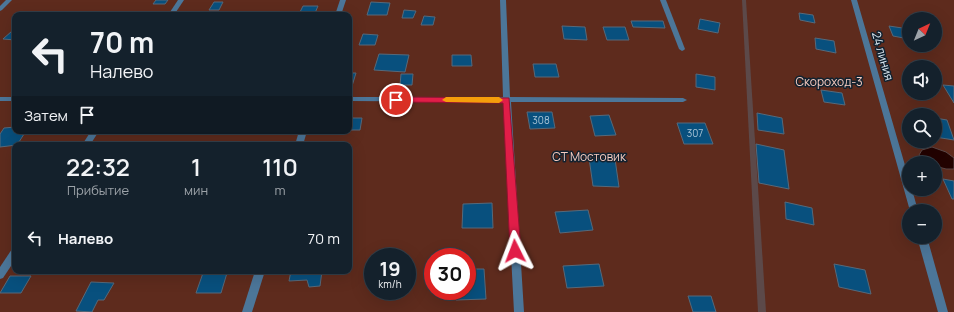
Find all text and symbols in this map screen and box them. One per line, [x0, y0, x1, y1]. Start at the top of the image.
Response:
north arrow [902, 12, 942, 52]
map controls [902, 12, 942, 244]
text: 70 m [90, 23, 154, 61]
icon: left [24, 28, 76, 80]
street label: 24 линия [868, 29, 898, 83]
text: Налево [90, 59, 154, 83]
button: sound [902, 60, 942, 100]
park label: Скороход-3 [795, 73, 863, 90]
pin [379, 83, 413, 117]
icon: arrive [385, 89, 407, 111]
icon: arrive [76, 104, 98, 126]
text: Затем [24, 105, 68, 126]
button: search [902, 108, 942, 148]
house number: 308 [532, 113, 550, 127]
house number: 307 [687, 126, 703, 140]
park label: СТ Мостовик [552, 148, 627, 165]
text: 22:32 [66, 150, 130, 183]
text: 1 [191, 150, 201, 183]
text: 110 [262, 150, 298, 183]
button: + [902, 156, 942, 196]
text: Прибытие [67, 181, 129, 199]
text: мин [184, 181, 208, 199]
text: m [275, 181, 286, 199]
button: − [902, 204, 942, 244]
icon: left [24, 227, 46, 249]
text: Налево [58, 228, 113, 249]
text: 70 m [308, 228, 340, 249]
position arrow [494, 230, 536, 272]
speed limit sign: 30 [424, 248, 476, 300]
text: 19 [379, 255, 401, 282]
text: km/h [378, 277, 402, 291]

